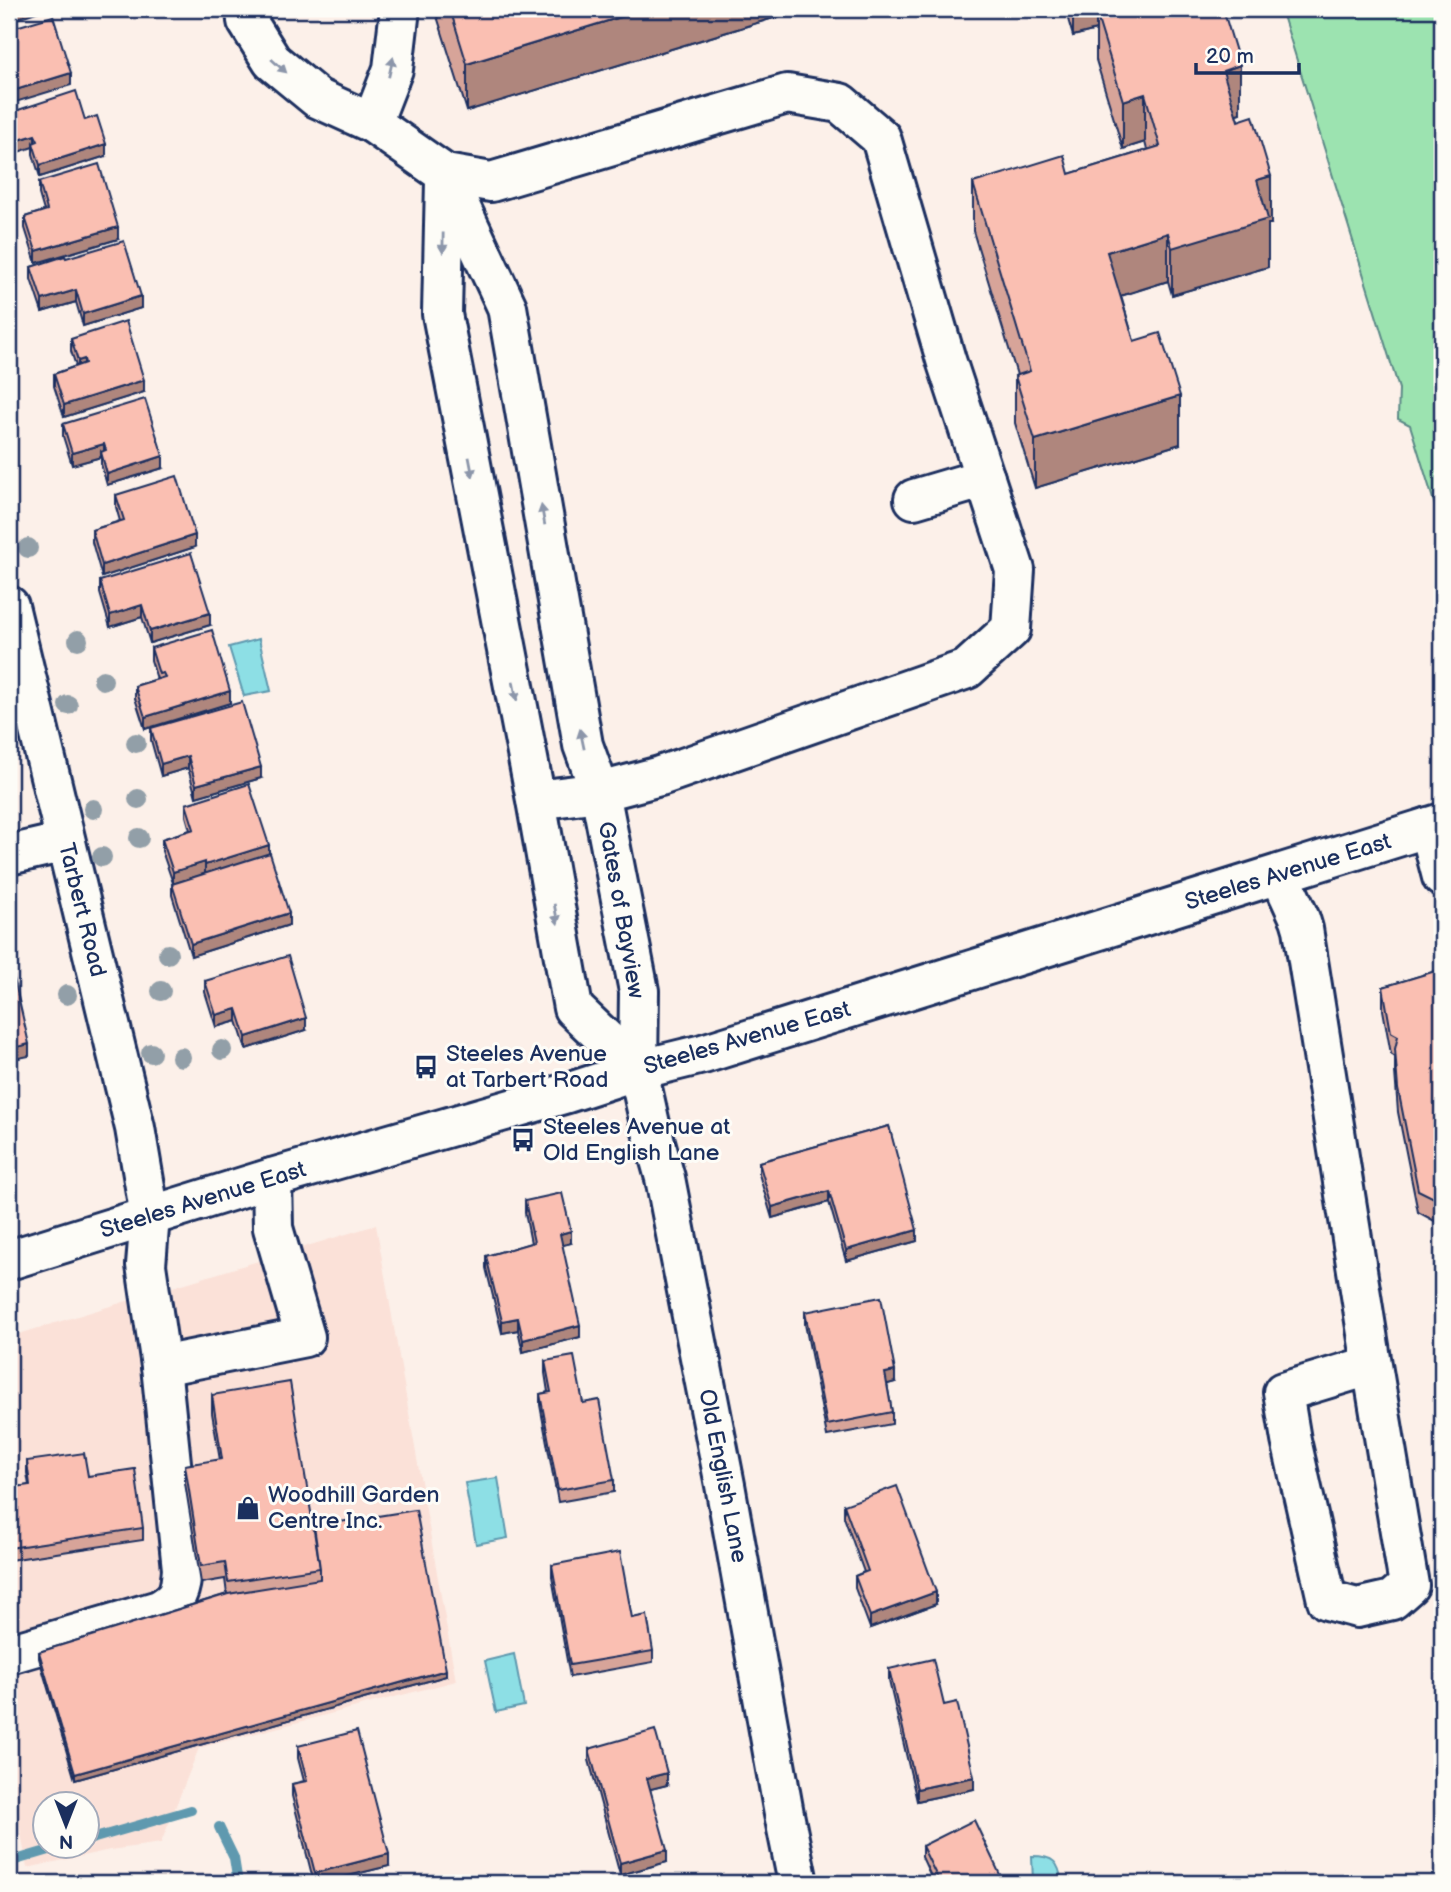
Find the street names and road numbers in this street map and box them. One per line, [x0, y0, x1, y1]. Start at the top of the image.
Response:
street label: Gates of Bayview [592, 819, 650, 1001]
street label: Steeles Avenue East [1182, 827, 1394, 917]
street label: Tarbert Road [52, 840, 112, 980]
street label: Steeles Avenue East [640, 995, 854, 1081]
street label: Steeles Avenue East [97, 1155, 309, 1245]
street label: Old English Lane [692, 1387, 754, 1565]

